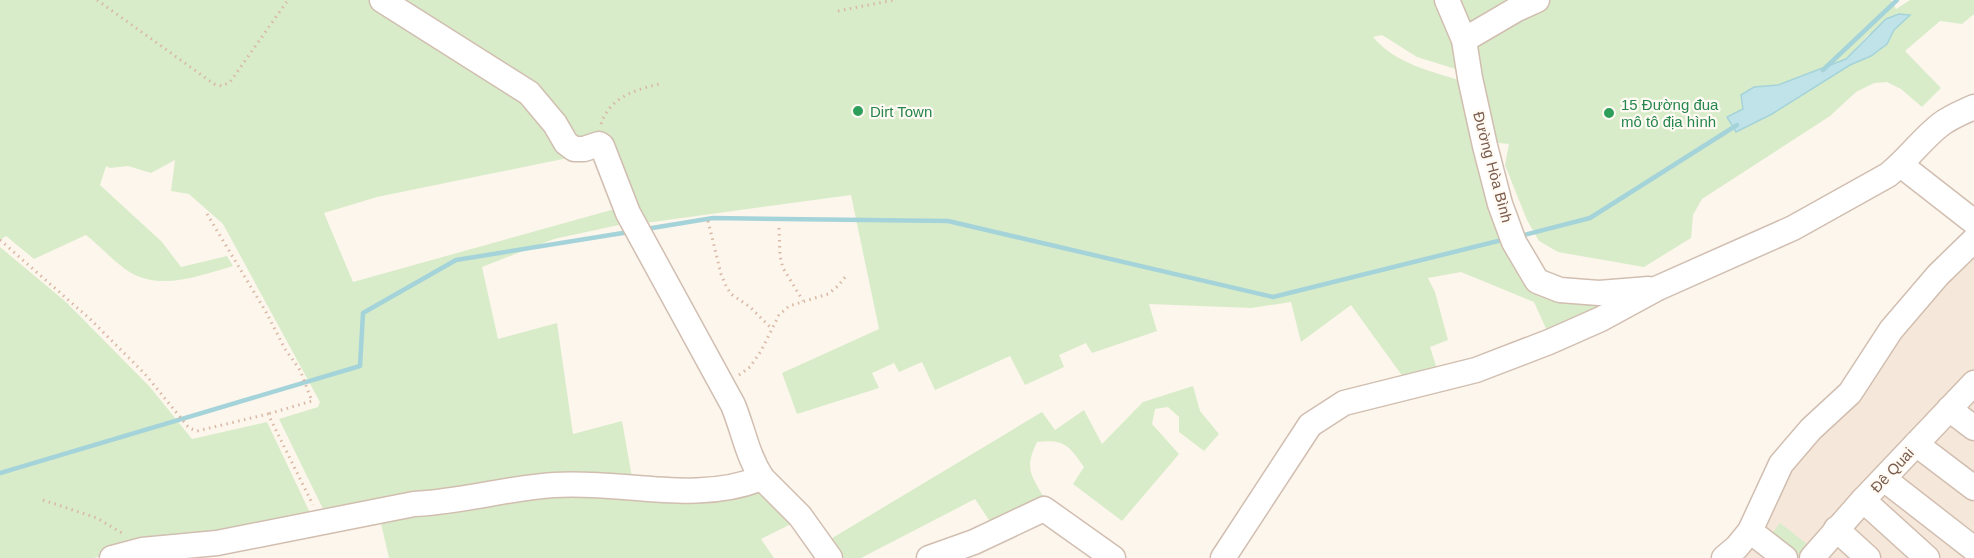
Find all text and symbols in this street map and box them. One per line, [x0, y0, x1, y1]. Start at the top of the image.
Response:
place label: 15 Đường đua mô tô địa hình [1621, 96, 1719, 130]
place label: Dirt Town [870, 103, 932, 120]
marker: Dirt Town [851, 104, 865, 118]
marker: 15 Đường đua mô tô địa hình [1602, 106, 1616, 120]
street label: Đường Hòa Bình [1470, 110, 1516, 224]
street label: Đê Quai [1867, 444, 1917, 496]

